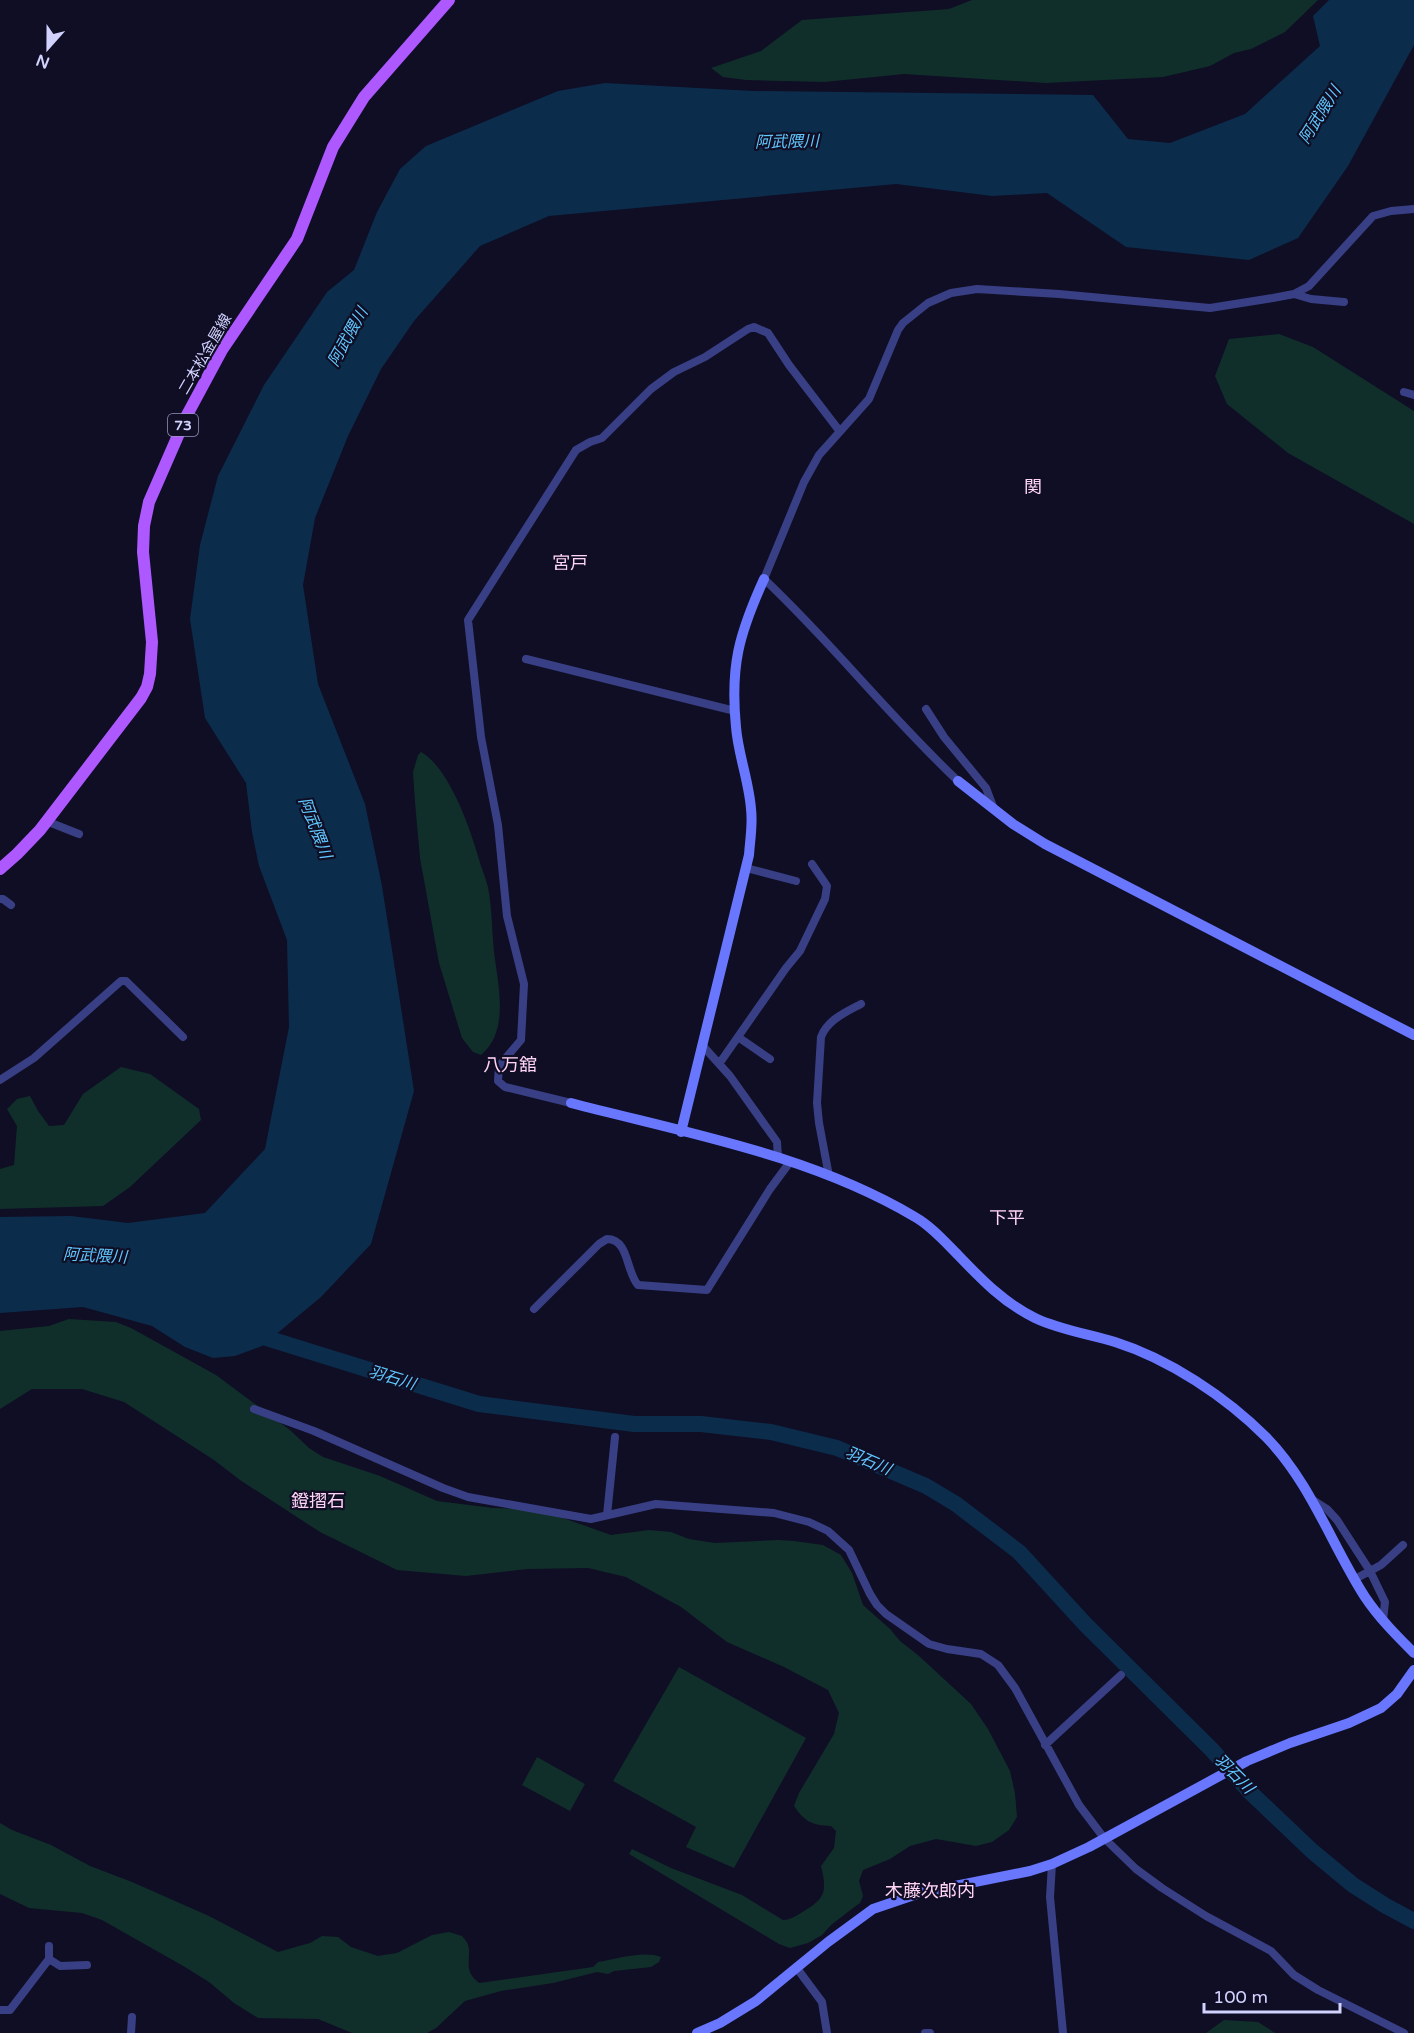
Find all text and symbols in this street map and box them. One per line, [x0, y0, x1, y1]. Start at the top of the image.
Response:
north arrow [18, 18, 78, 78]
text: N [33, 49, 53, 73]
water label: 阿武隈川 [1295, 81, 1346, 147]
water label: 阿武隈川 [755, 131, 821, 153]
water label: 阿武隈川 [324, 302, 373, 370]
street label: 二本松金屋線 [175, 311, 235, 397]
road number: 73 [168, 414, 198, 436]
district label: 関 [1024, 476, 1042, 498]
district label: 宮戸 [552, 552, 588, 574]
water label: 阿武隈川 [294, 795, 337, 863]
district label: 八万舘 [483, 1054, 537, 1076]
district label: 下平 [989, 1207, 1025, 1229]
water label: 阿武隈川 [63, 1244, 129, 1268]
water label: 羽石川 [366, 1361, 420, 1395]
water label: 羽石川 [842, 1442, 896, 1480]
district label: 鐙摺石 [291, 1490, 345, 1512]
water label: 羽石川 [1210, 1750, 1259, 1799]
district label: 木藤次郎内 [885, 1880, 975, 1902]
scale bar [1204, 1976, 1340, 2014]
text: 100 m [1213, 1986, 1268, 2008]

